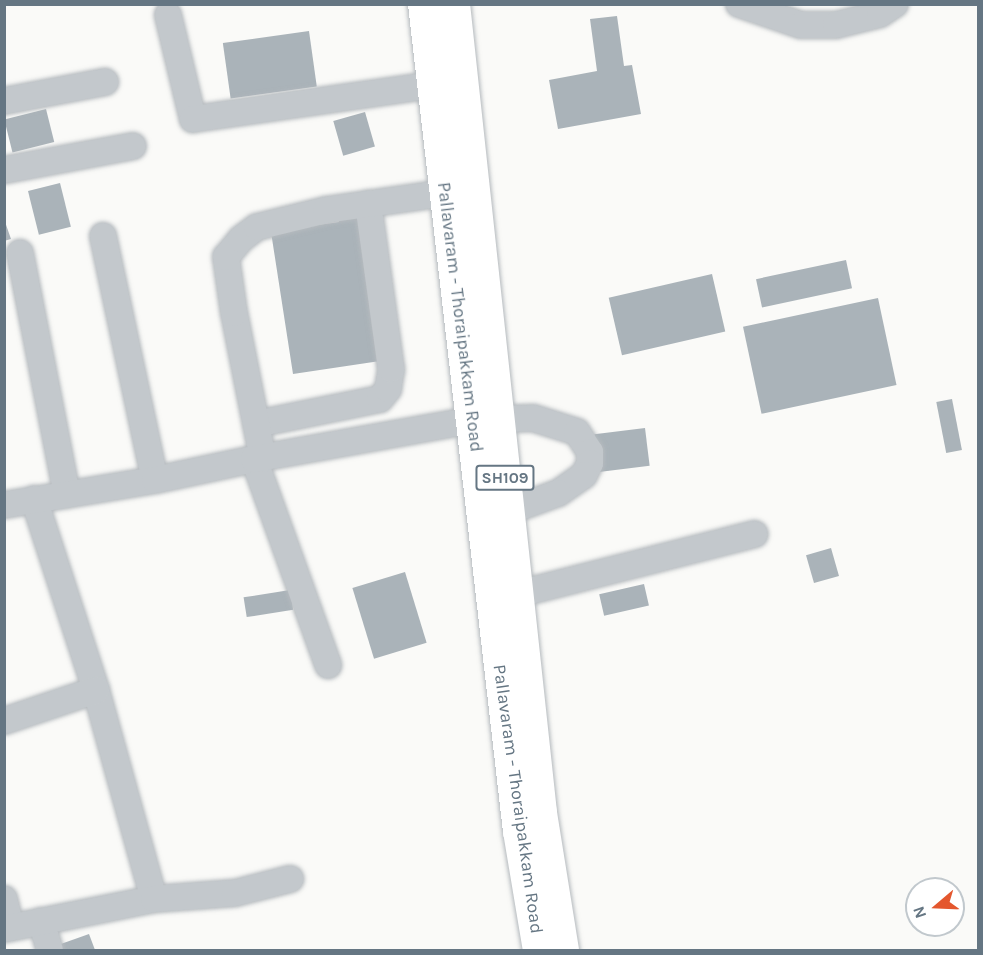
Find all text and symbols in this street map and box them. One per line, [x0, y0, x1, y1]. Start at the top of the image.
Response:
street label: Pallavaram - Thoraipakkam Road [433, 181, 487, 453]
road number: SH109 [475, 465, 535, 491]
street label: Pallavaram - Thoraipakkam Road [488, 663, 548, 935]
north arrow [905, 877, 965, 937]
text: N [909, 904, 930, 921]

